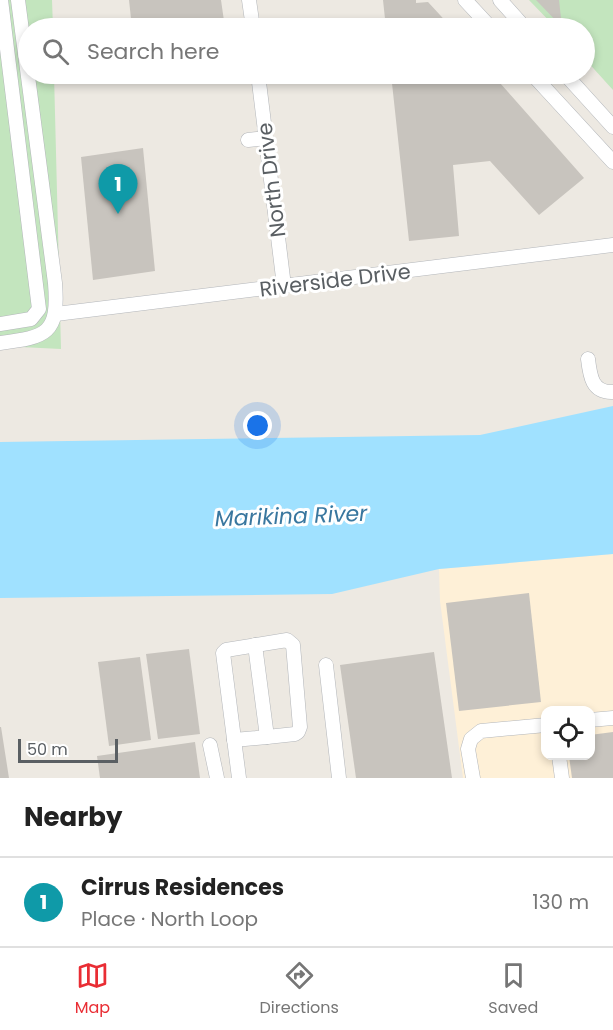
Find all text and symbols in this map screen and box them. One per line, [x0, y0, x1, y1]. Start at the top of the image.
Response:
search box [18, 18, 595, 84]
icon: search [39, 35, 72, 68]
text: Search here [87, 36, 220, 67]
street label: North Drive [250, 121, 292, 239]
pin: 1 [98, 164, 138, 214]
street label: Riverside Drive [258, 256, 412, 304]
your location [243, 411, 272, 440]
water label: Marikina River [214, 498, 369, 534]
map controls [541, 706, 595, 760]
button: locate [541, 706, 595, 760]
scale bar [18, 736, 118, 764]
text: 50 m [27, 738, 68, 761]
text: Nearby [24, 799, 122, 835]
text: Cirrus Residences [81, 872, 284, 903]
text: 1 [40, 888, 47, 916]
text: 130 m [532, 888, 589, 916]
text: Place · North Loop [81, 905, 258, 933]
tab: Map [75, 959, 110, 1020]
tab: Directions [260, 959, 339, 1020]
tab: Saved [488, 959, 538, 1020]

